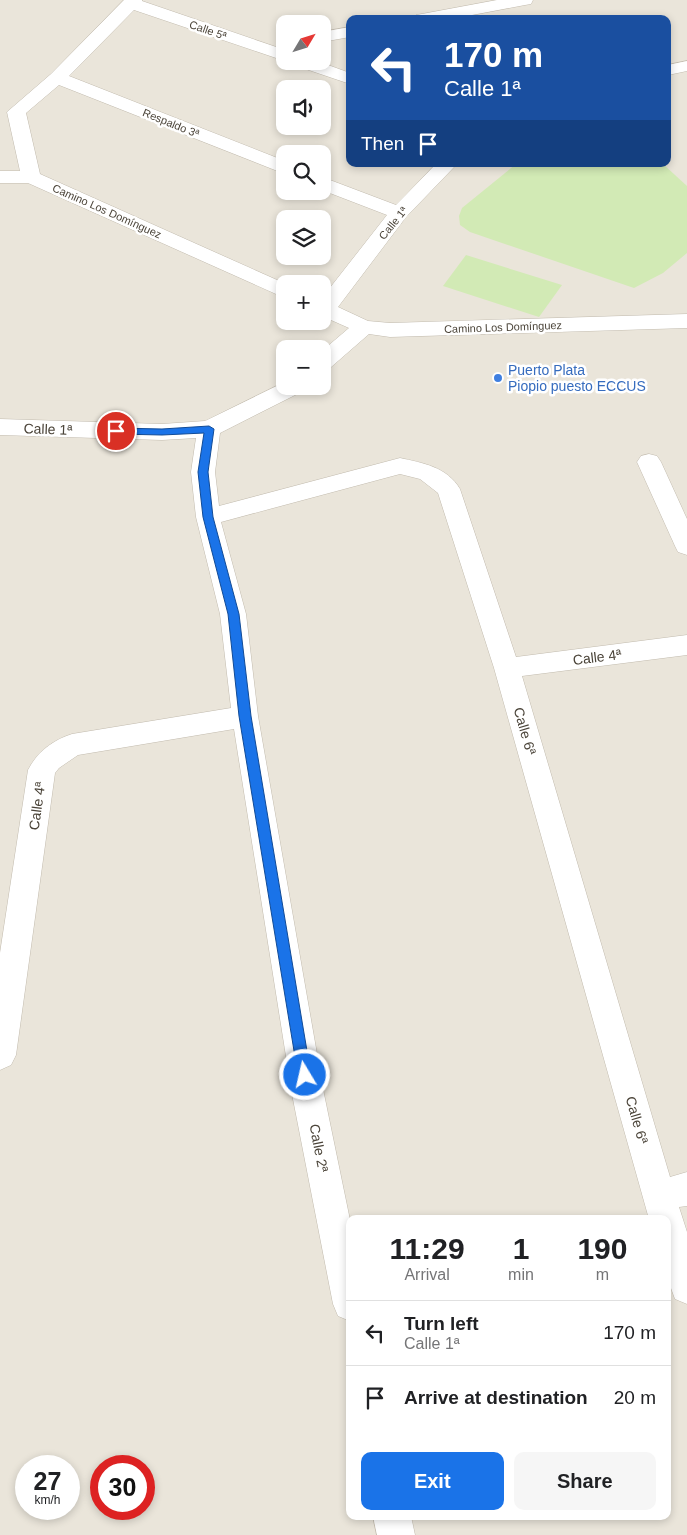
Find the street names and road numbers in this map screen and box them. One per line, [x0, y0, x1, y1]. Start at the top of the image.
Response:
street label: Calle 5ª [188, 18, 229, 42]
street label: Respaldo 3ª [141, 106, 202, 140]
street label: Camino Los Domínguez [51, 182, 163, 240]
street label: Calle 1ª [376, 204, 410, 242]
street label: Camino Los Domínguez [444, 319, 562, 335]
street label: Calle 1ª [23, 420, 73, 438]
street label: Calle 4ª [572, 646, 623, 668]
street label: Calle 6ª [511, 705, 540, 757]
street label: Calle 4ª [26, 780, 48, 831]
street label: Calle 6ª [623, 1094, 652, 1146]
street label: Calle 2ª [306, 1123, 332, 1174]

